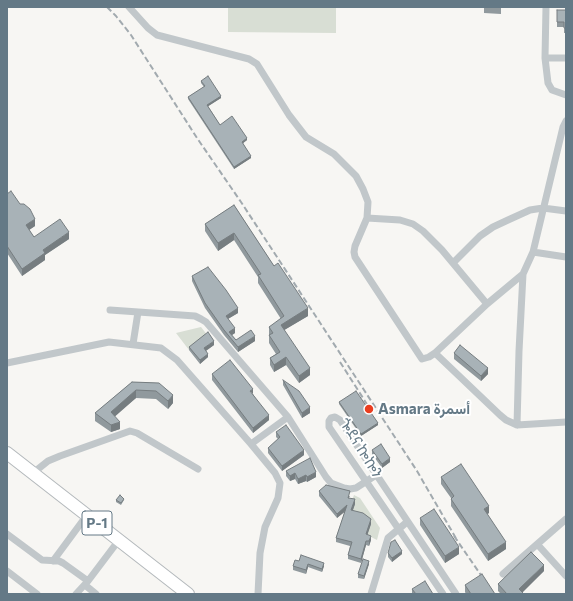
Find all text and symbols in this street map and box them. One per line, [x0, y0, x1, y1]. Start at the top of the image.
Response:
place label: Asmara أسمرة [378, 400, 470, 418]
marker: Asmara أسمرة [363, 403, 375, 415]
street label: ጐደና ኰኰን [336, 415, 386, 481]
road number: P-1 [82, 511, 112, 535]

